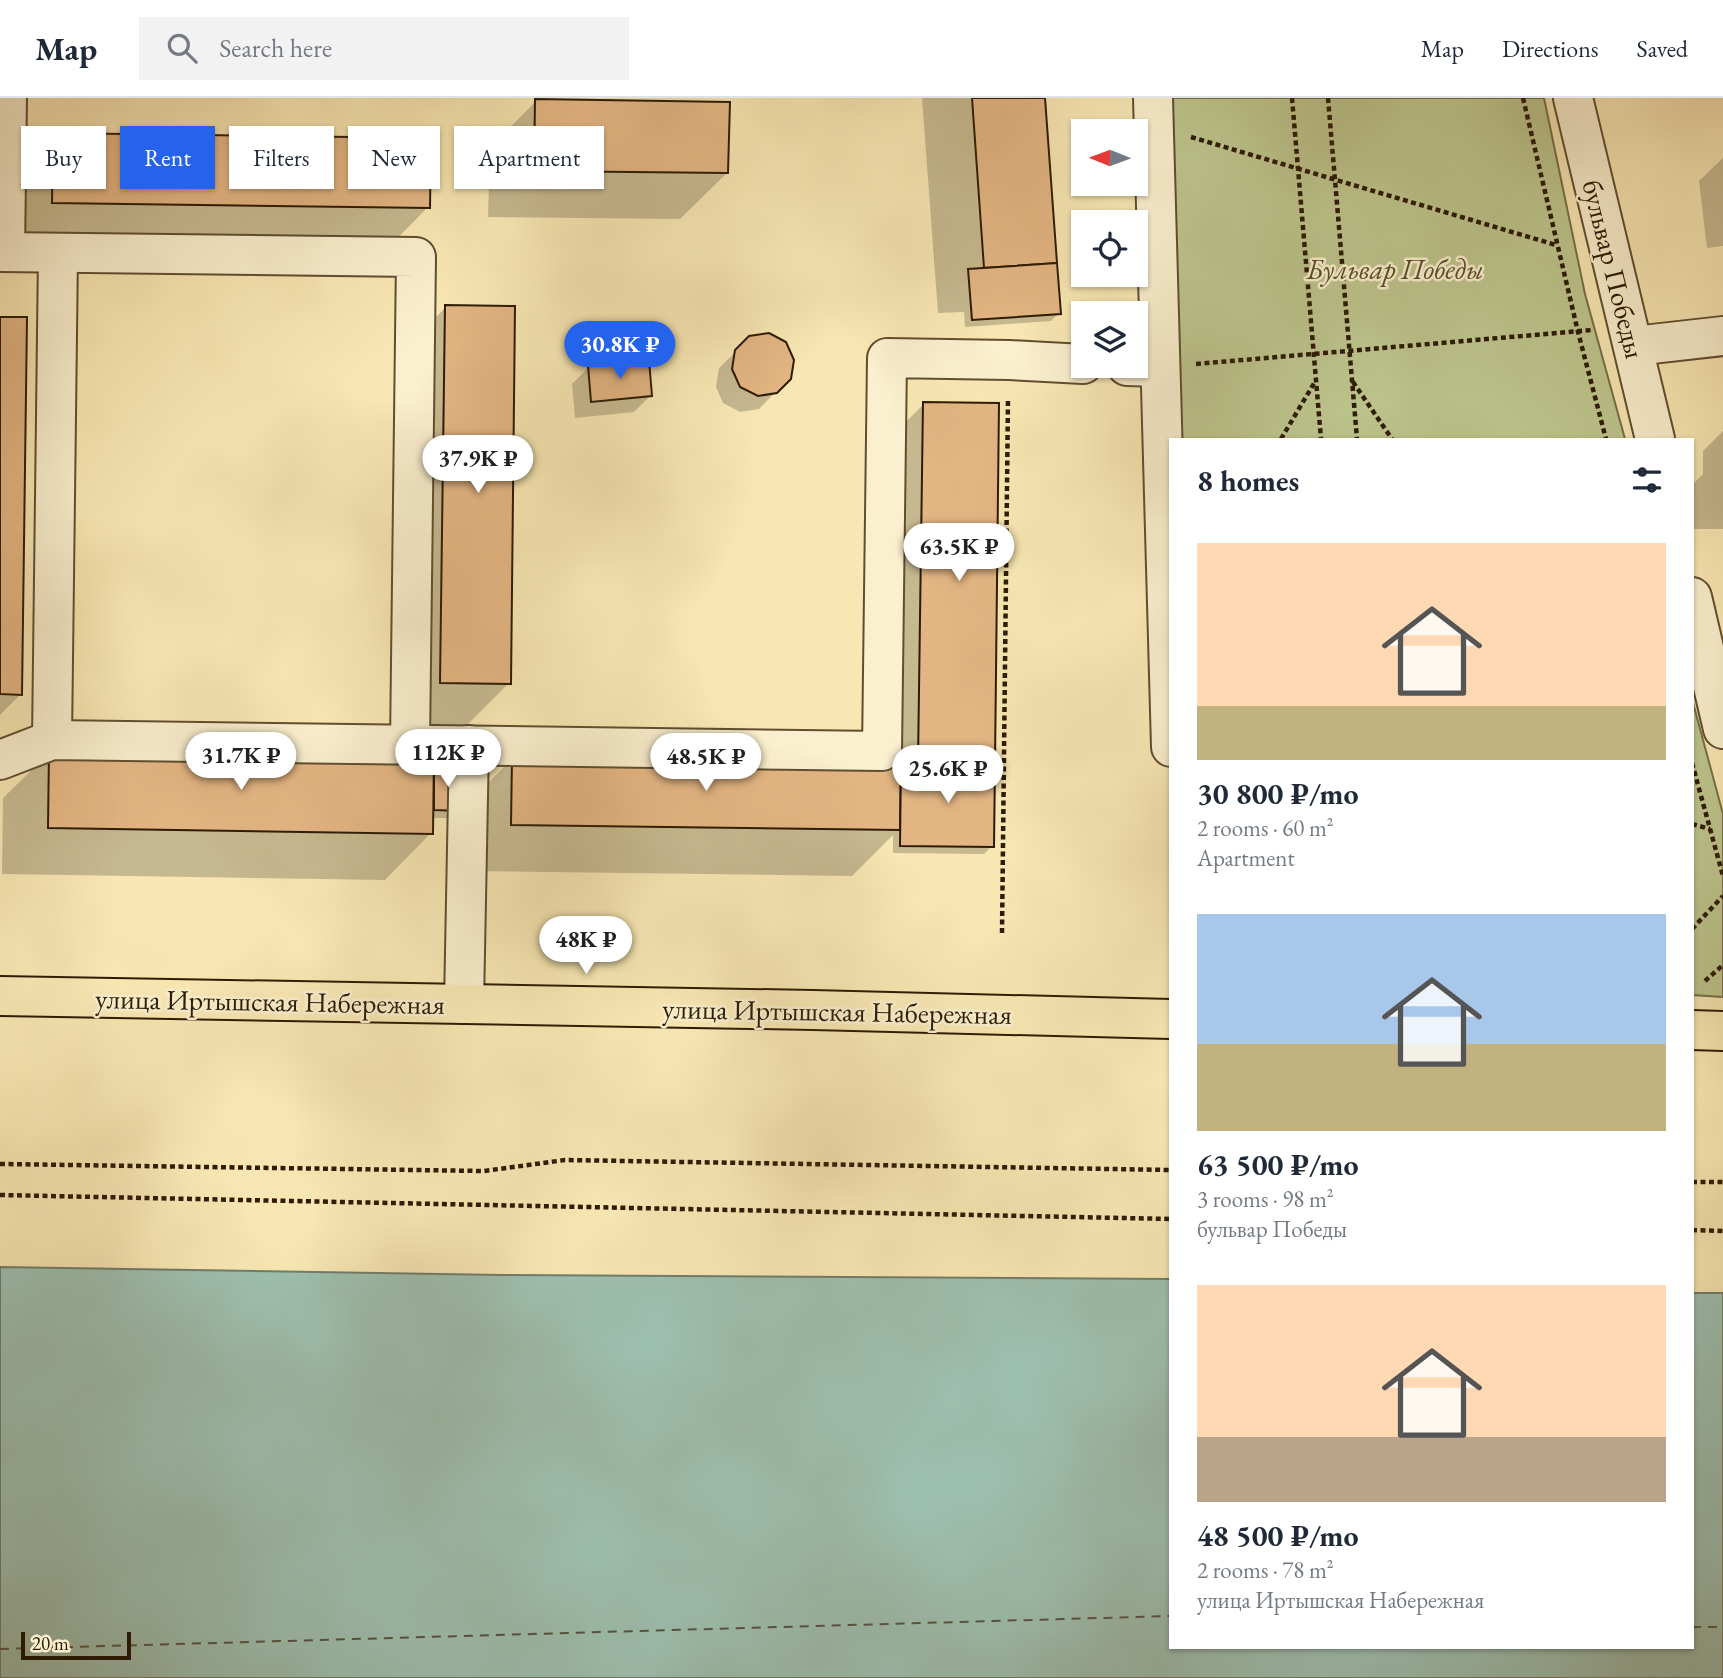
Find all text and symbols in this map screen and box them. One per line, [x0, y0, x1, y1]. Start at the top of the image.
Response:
search box [139, 17, 629, 80]
text: Map [35, 27, 97, 70]
icon: search [163, 29, 201, 67]
text: Search here [219, 31, 332, 65]
text: Map [1421, 33, 1464, 64]
text: Directions [1502, 33, 1599, 64]
text: Saved [1637, 33, 1688, 64]
north arrow [1071, 119, 1148, 196]
map controls [1071, 119, 1148, 378]
chip: Buy [21, 126, 106, 189]
chip: Rent [120, 126, 215, 189]
chip: Filters [229, 126, 334, 189]
chip: New [348, 126, 440, 189]
chip: Apartment [454, 126, 604, 189]
street label: бульвар Победы [1574, 176, 1654, 362]
button: locate [1071, 210, 1148, 287]
park label: Бульвар Победы [1305, 251, 1484, 287]
button: layers [1071, 301, 1148, 378]
pin: 30.8K ₽ [555, 322, 685, 381]
text: 30.8K ₽ [580, 329, 660, 359]
pin: 37.9K ₽ [413, 436, 543, 495]
text: 37.9K ₽ [438, 443, 518, 473]
text: 8 homes [1197, 461, 1299, 500]
icon: filters [1628, 461, 1666, 499]
pin: 63.5K ₽ [894, 524, 1024, 583]
text: 63.5K ₽ [919, 531, 999, 561]
icon: home [1369, 588, 1495, 714]
pin: 112K ₽ [391, 730, 505, 789]
pin: 31.7K ₽ [176, 732, 306, 792]
pin: 48.5K ₽ [641, 734, 771, 793]
text: 112K ₽ [411, 737, 485, 767]
text: 31.7K ₽ [201, 740, 281, 770]
text: 48.5K ₽ [666, 741, 746, 771]
pin: 25.6K ₽ [883, 746, 1013, 805]
text: 25.6K ₽ [908, 753, 988, 783]
text: 30 800 ₽/mo [1197, 774, 1359, 813]
text: 2 rooms · 60 m² [1197, 813, 1334, 843]
text: Apartment [1197, 843, 1295, 873]
pin: 48K ₽ [537, 916, 635, 976]
text: 48K ₽ [555, 924, 617, 954]
icon: home [1369, 959, 1495, 1085]
street label: улица Иртышская Набережная [95, 980, 445, 1022]
street label: улица Иртышская Набережная [662, 990, 1012, 1032]
text: 63 500 ₽/mo [1197, 1145, 1359, 1184]
text: 3 rooms · 98 m² [1197, 1184, 1334, 1214]
text: бульвар Победы [1197, 1214, 1347, 1244]
icon: home [1369, 1330, 1495, 1456]
text: 48 500 ₽/mo [1197, 1516, 1359, 1555]
text: 2 rooms · 78 m² [1197, 1555, 1334, 1585]
text: улица Иртышская Набережная [1197, 1585, 1484, 1615]
scale bar [21, 1629, 131, 1661]
text: 20 m [32, 1631, 69, 1656]

